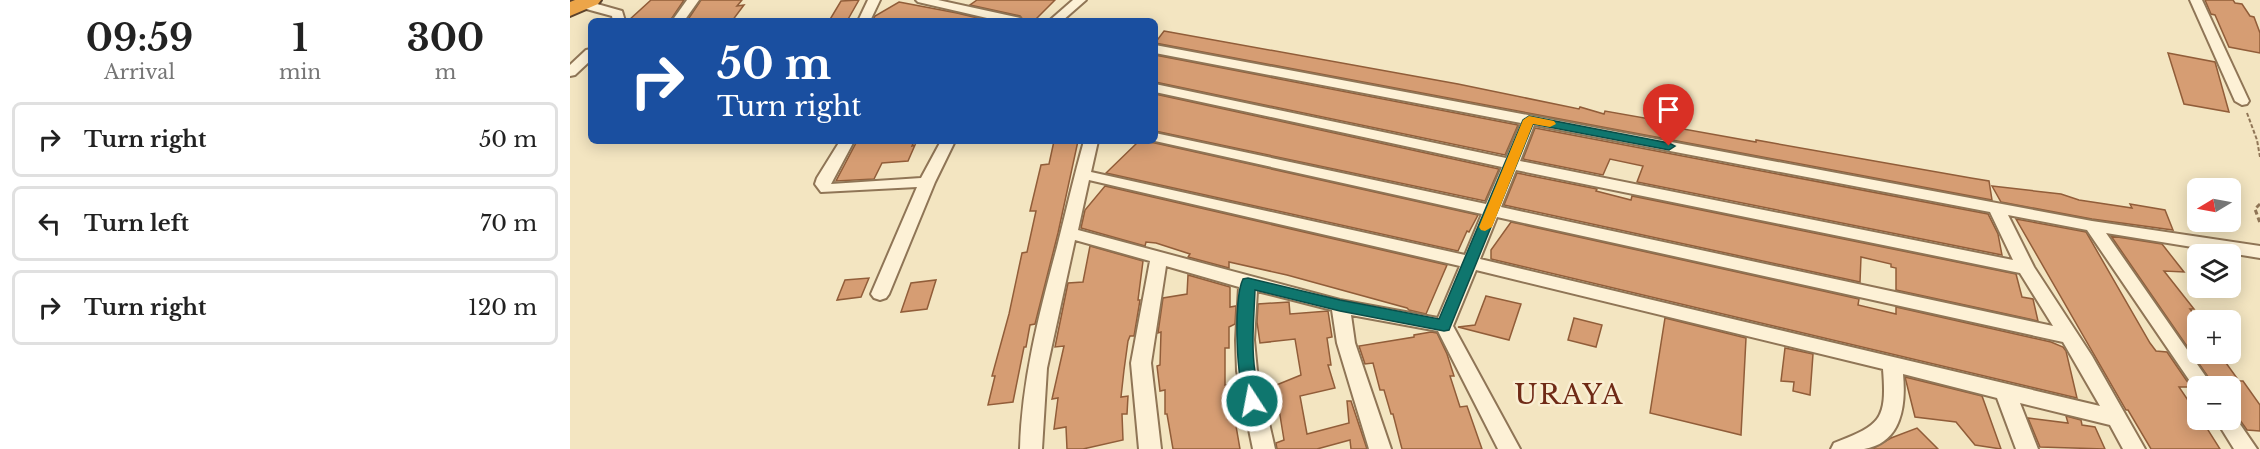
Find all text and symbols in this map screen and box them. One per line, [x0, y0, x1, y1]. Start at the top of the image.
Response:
text: 09:59 [86, 16, 193, 61]
text: 1 [292, 16, 308, 61]
text: 300 [407, 16, 484, 61]
text: 50 m [717, 38, 831, 90]
icon: right [618, 42, 696, 120]
text: Arrival [104, 60, 175, 84]
text: min [279, 60, 321, 84]
text: m [435, 60, 456, 84]
pin [1643, 84, 1694, 146]
text: Turn right [717, 90, 861, 123]
icon: arrive [1652, 93, 1685, 126]
icon: right [33, 123, 66, 156]
text: Turn right [84, 126, 206, 153]
text: 50 m [479, 126, 537, 153]
north arrow [2187, 178, 2241, 232]
map controls [2187, 178, 2241, 430]
icon: left [33, 207, 66, 240]
text: Turn left [84, 210, 189, 237]
text: 70 m [480, 210, 537, 237]
button: layers [2187, 244, 2241, 298]
icon: right [33, 291, 66, 324]
text: Turn right [84, 294, 206, 321]
text: 120 m [468, 294, 537, 321]
button: + [2187, 310, 2241, 364]
position arrow [1220, 369, 1284, 433]
button: − [2187, 376, 2241, 430]
district label: URAYA [1514, 378, 1624, 411]

